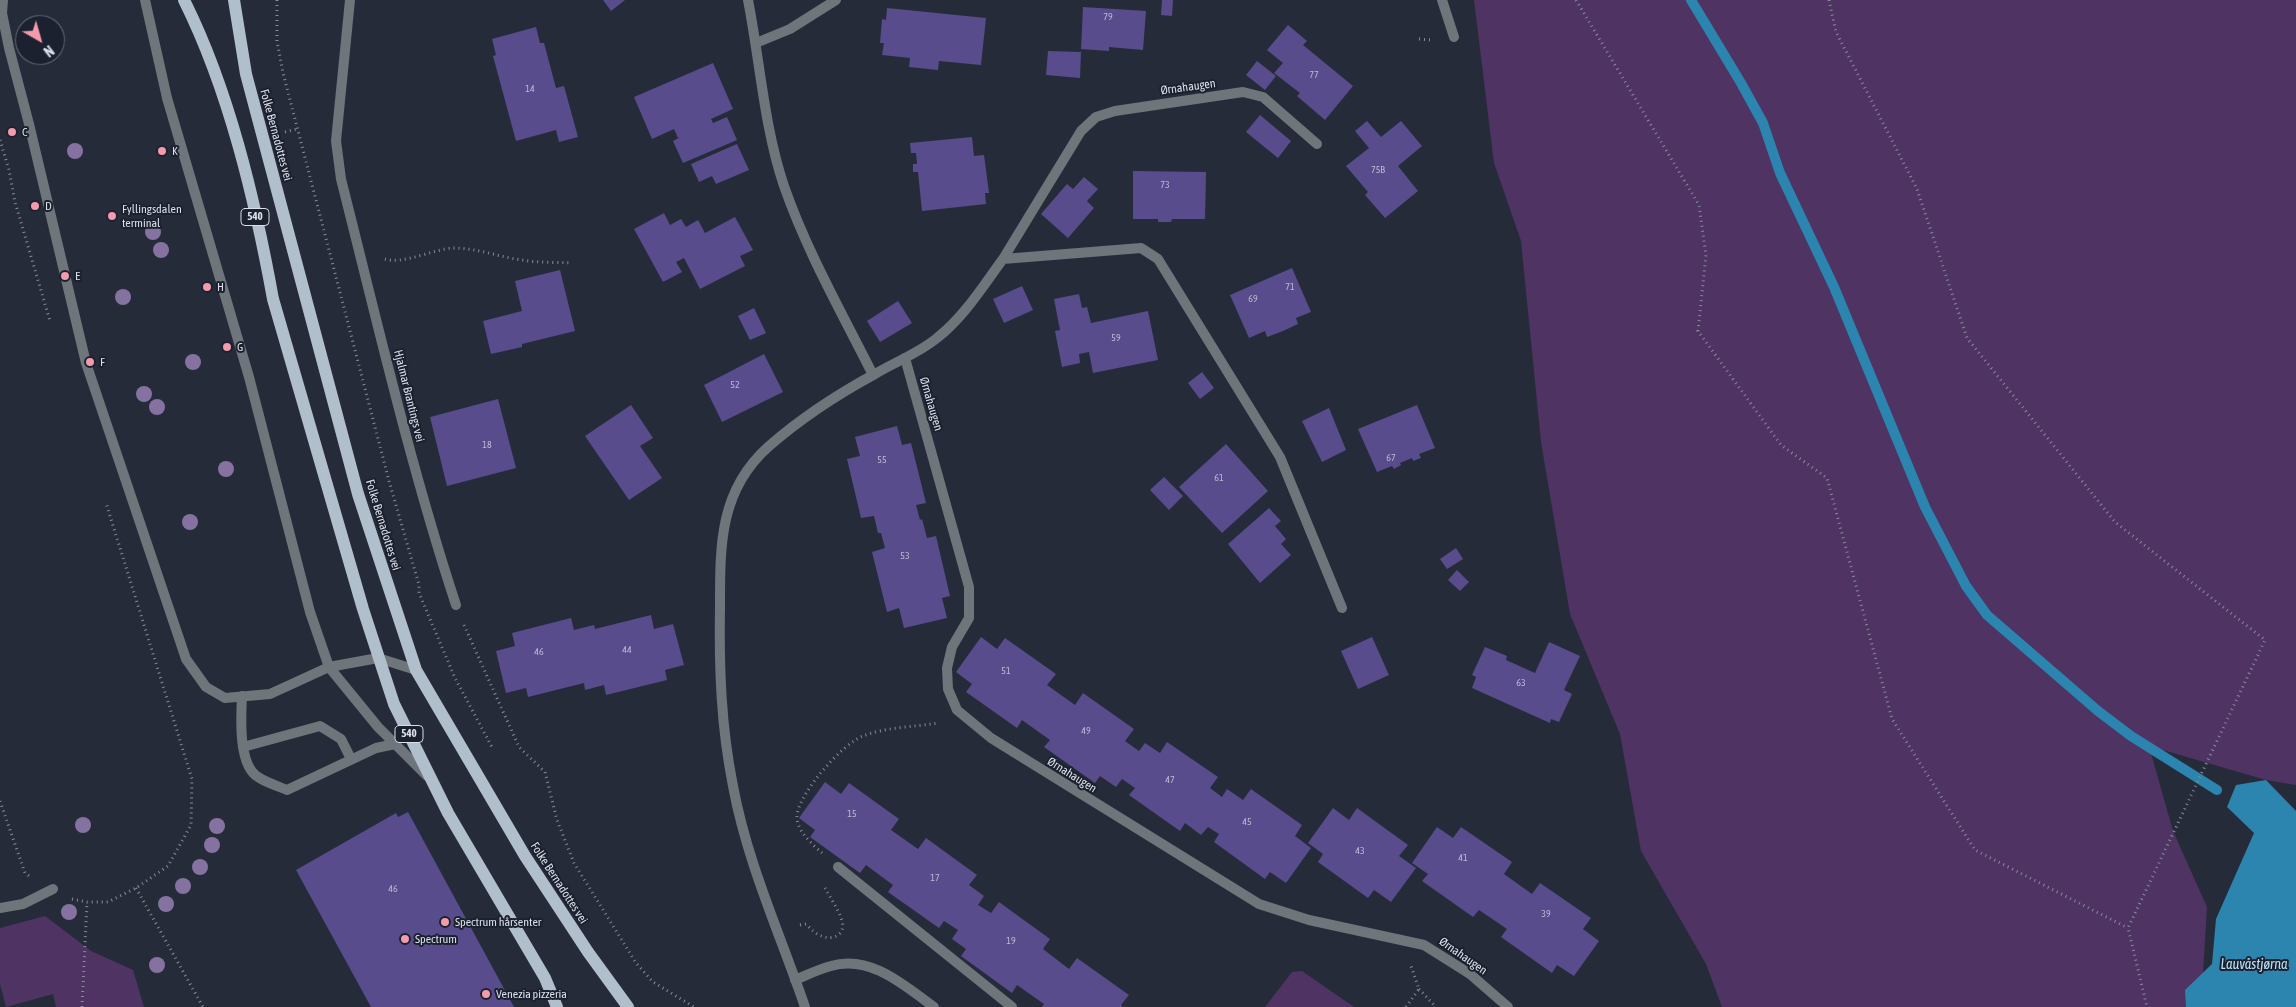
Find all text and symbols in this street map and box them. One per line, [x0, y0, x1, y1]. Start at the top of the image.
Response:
house number: 79 [1103, 11, 1113, 23]
north arrow [15, 15, 65, 65]
text: N [40, 42, 57, 60]
house number: 77 [1309, 69, 1319, 81]
street label: Ørnahaugen [1160, 76, 1216, 98]
house number: 14 [525, 83, 535, 95]
street label: Folke Bernadottes vei [257, 88, 295, 182]
place label: C [22, 125, 27, 139]
marker: C [6, 126, 18, 138]
place label: K [172, 144, 178, 158]
marker: K [156, 145, 168, 157]
house number: 75B [1371, 164, 1385, 176]
house number: 73 [1160, 179, 1170, 191]
place label: D [45, 199, 52, 213]
marker: D [29, 200, 41, 212]
place label: Fyllingsdalen terminal [122, 202, 182, 230]
road number: 540 [241, 208, 269, 226]
marker: Fyllingsdalen terminal [106, 210, 118, 222]
place label: E [75, 269, 80, 283]
marker: E [59, 270, 71, 282]
place label: H [217, 280, 224, 294]
marker: H [201, 281, 213, 293]
house number: 71 [1285, 281, 1295, 293]
house number: 69 [1248, 293, 1258, 305]
house number: 59 [1111, 332, 1121, 344]
place label: G [237, 340, 243, 354]
marker: G [221, 341, 233, 353]
street label: Hjalmar Brantings vei [391, 348, 427, 444]
place label: F [100, 355, 105, 369]
marker: F [84, 356, 96, 368]
street label: Ørnahaugen [916, 375, 946, 433]
house number: 52 [730, 379, 740, 391]
house number: 18 [482, 439, 492, 451]
house number: 67 [1386, 452, 1396, 464]
house number: 55 [877, 454, 887, 466]
house number: 61 [1214, 472, 1224, 484]
street label: Folke Bernadottes vei [362, 478, 404, 572]
house number: 53 [900, 550, 910, 562]
house number: 44 [622, 644, 632, 656]
house number: 46 [534, 646, 544, 658]
house number: 51 [1001, 665, 1011, 677]
house number: 63 [1516, 677, 1526, 689]
house number: 49 [1081, 725, 1091, 737]
road number: 540 [395, 726, 423, 742]
street label: Ørnahaugen [1045, 754, 1099, 796]
house number: 47 [1165, 774, 1175, 786]
house number: 15 [847, 808, 857, 820]
house number: 45 [1242, 816, 1252, 828]
street label: Folke Bernadottes vei [527, 840, 591, 926]
house number: 43 [1355, 845, 1365, 857]
house number: 41 [1458, 852, 1468, 864]
house number: 17 [930, 872, 940, 884]
house number: 46 [388, 883, 398, 895]
house number: 39 [1541, 908, 1551, 920]
place label: Spectrum hårsenter [455, 915, 541, 929]
marker: Spectrum hårsenter [439, 916, 451, 928]
place label: Spectrum [415, 932, 457, 946]
marker: Spectrum [399, 933, 411, 945]
street label: Ørnahaugen [1436, 934, 1490, 978]
house number: 19 [1006, 935, 1016, 947]
water label: Lauvåstjørna [2220, 957, 2288, 973]
place label: Venezia pizzeria [496, 987, 567, 1001]
marker: Venezia pizzeria [480, 988, 492, 1000]

